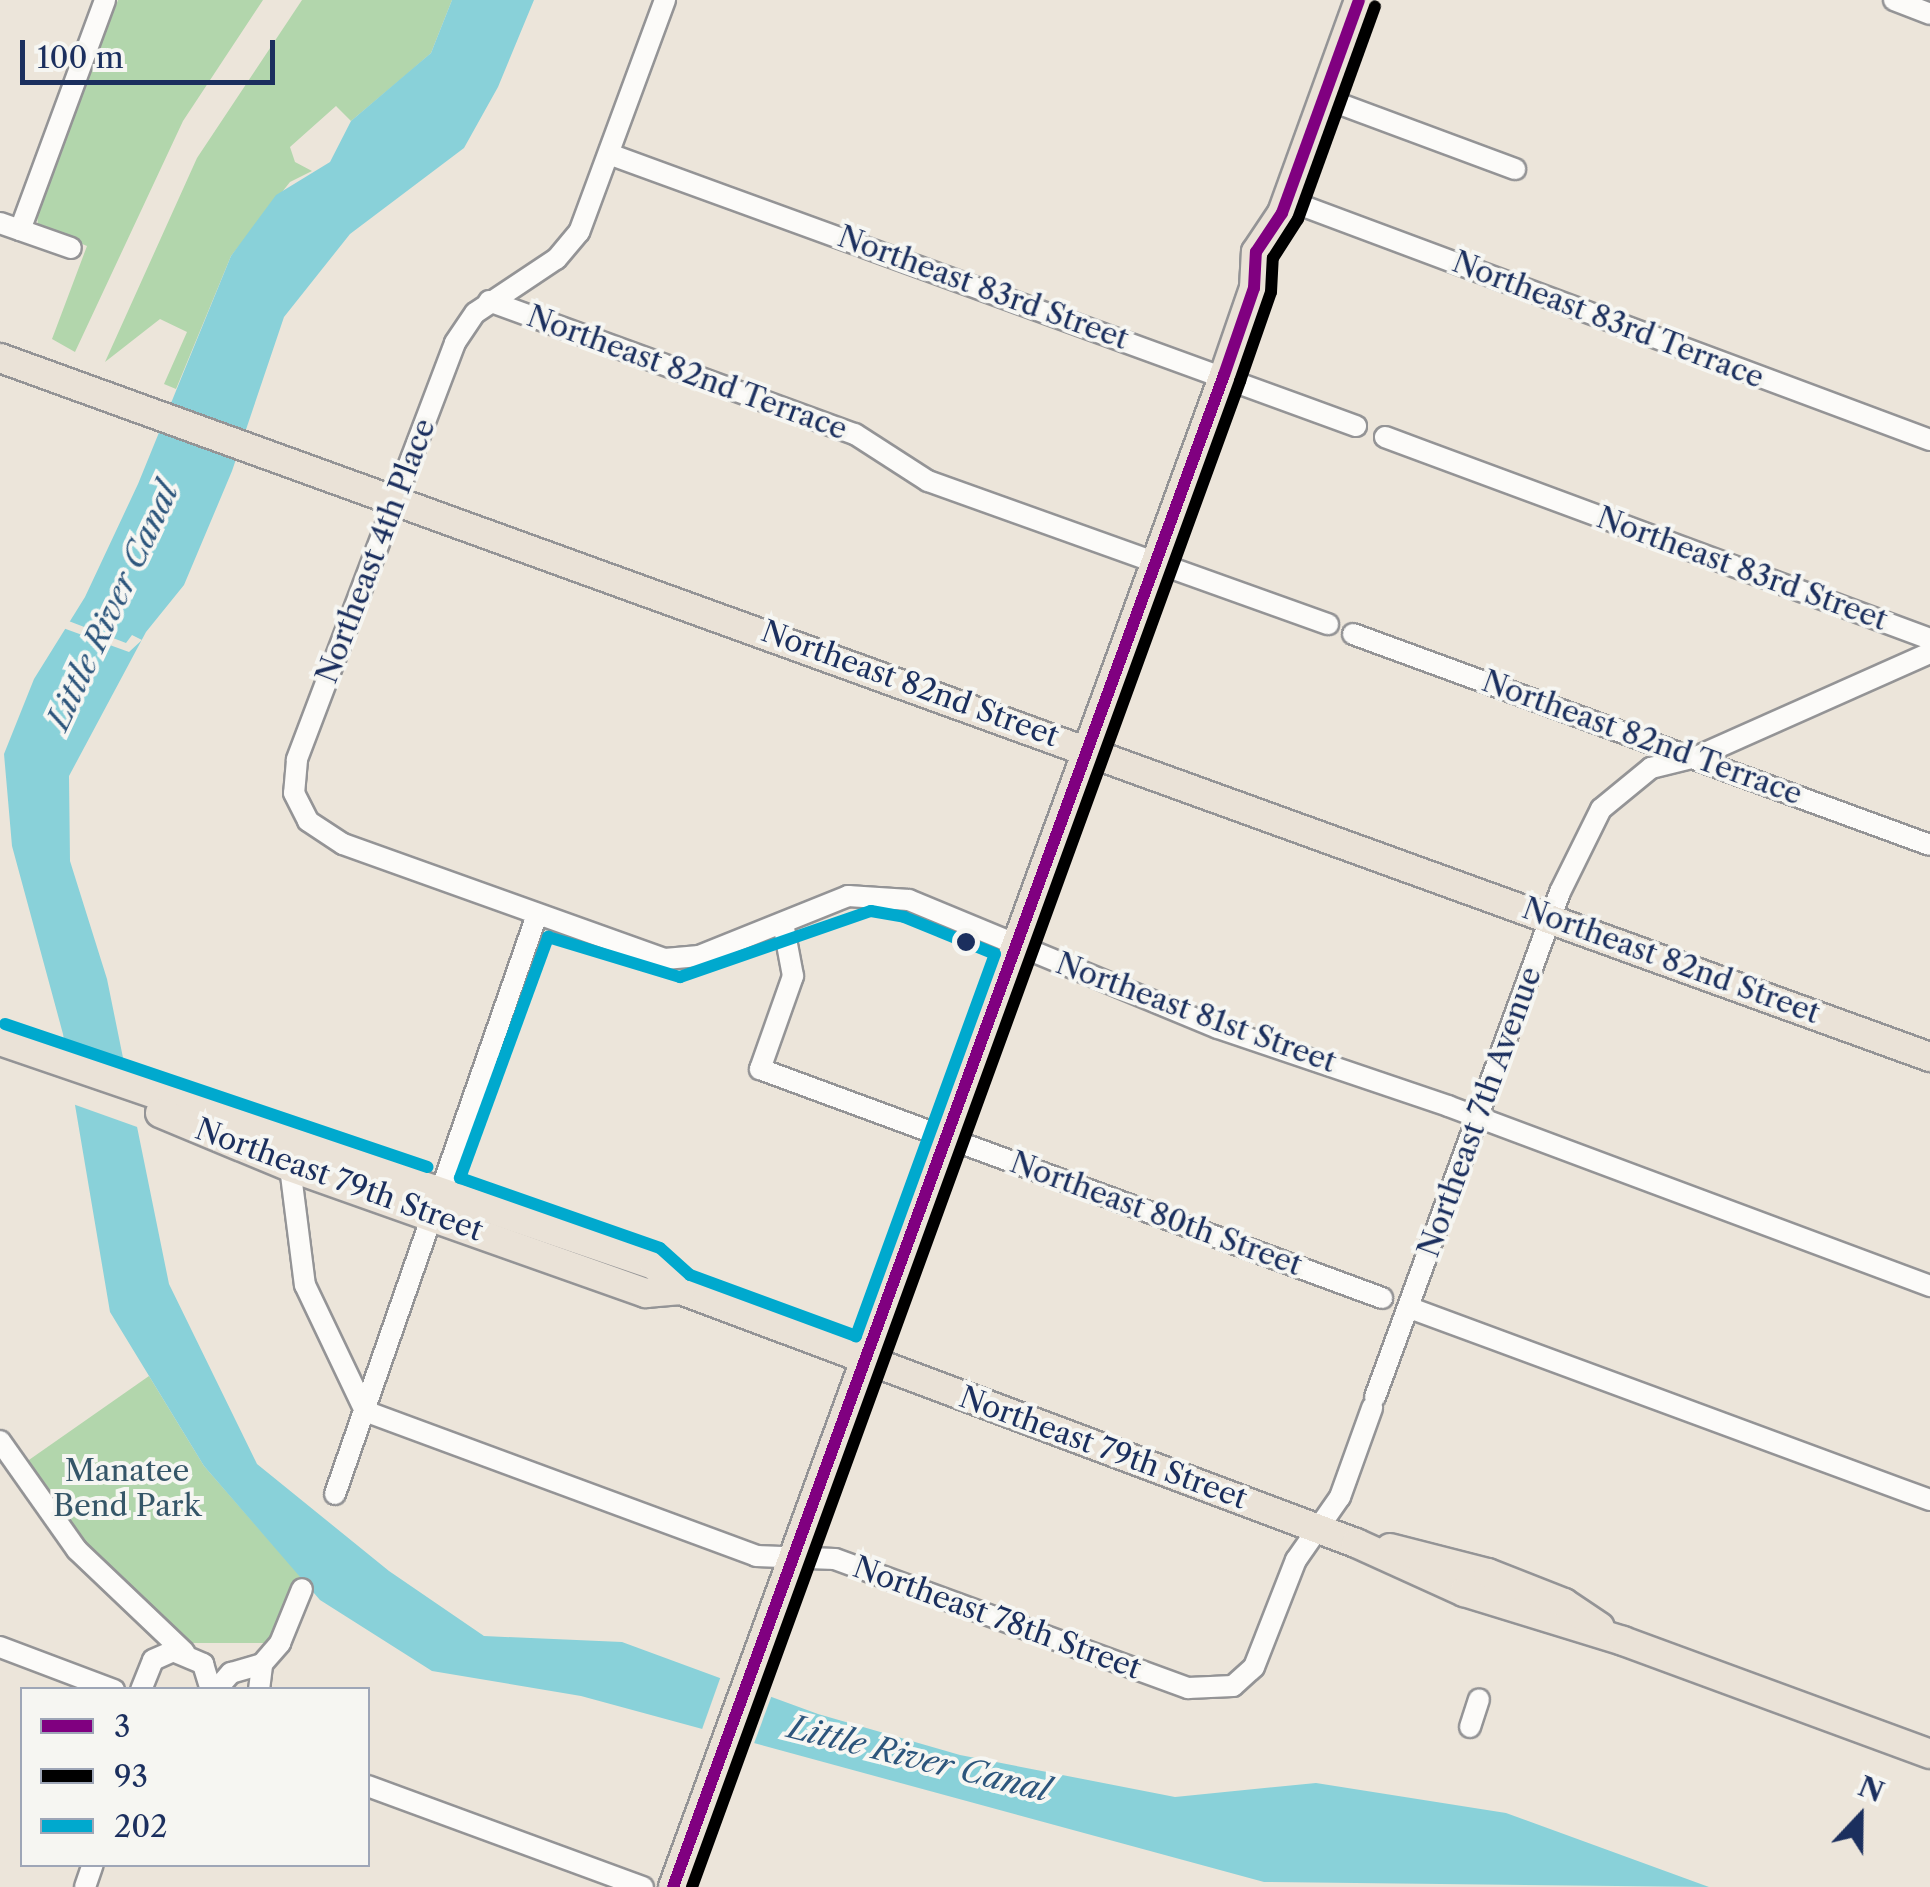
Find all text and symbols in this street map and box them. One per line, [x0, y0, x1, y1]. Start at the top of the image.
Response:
scale bar [25, 20, 280, 82]
text: 100 m [37, 39, 124, 76]
street label: Northeast 83rd Street [833, 219, 1133, 357]
street label: Northeast 83rd Terrace [1447, 244, 1769, 396]
street label: Northeast 82nd Terrace [522, 298, 852, 448]
street label: Northeast 4th Place [309, 414, 443, 688]
water label: Little River Canal [39, 476, 187, 736]
street label: Northeast 83rd Street [1592, 500, 1892, 638]
street label: Northeast 82nd Street [756, 613, 1064, 755]
street label: Northeast 82nd Terrace [1477, 663, 1807, 813]
street label: Northeast 82nd Street [1517, 890, 1825, 1032]
unlabelled marker [956, 932, 976, 952]
street label: Northeast 81st Street [1051, 946, 1341, 1080]
street label: Northeast 7th Avenue [1411, 961, 1549, 1263]
street label: Northeast 79th Street [190, 1111, 488, 1249]
street label: Northeast 80th Street [1005, 1144, 1307, 1284]
street label: Northeast 79th Street [954, 1379, 1252, 1517]
park label: Manatee Bend Park [53, 1453, 201, 1524]
street label: Northeast 78th Street [848, 1549, 1146, 1687]
legend [20, 1687, 370, 1867]
text: 3 [114, 1708, 131, 1745]
water label: Little River Canal [784, 1708, 1054, 1810]
text: 93 [114, 1758, 148, 1795]
north arrow [1810, 1767, 1910, 1867]
text: N [1854, 1769, 1889, 1810]
text: 202 [114, 1808, 168, 1845]

